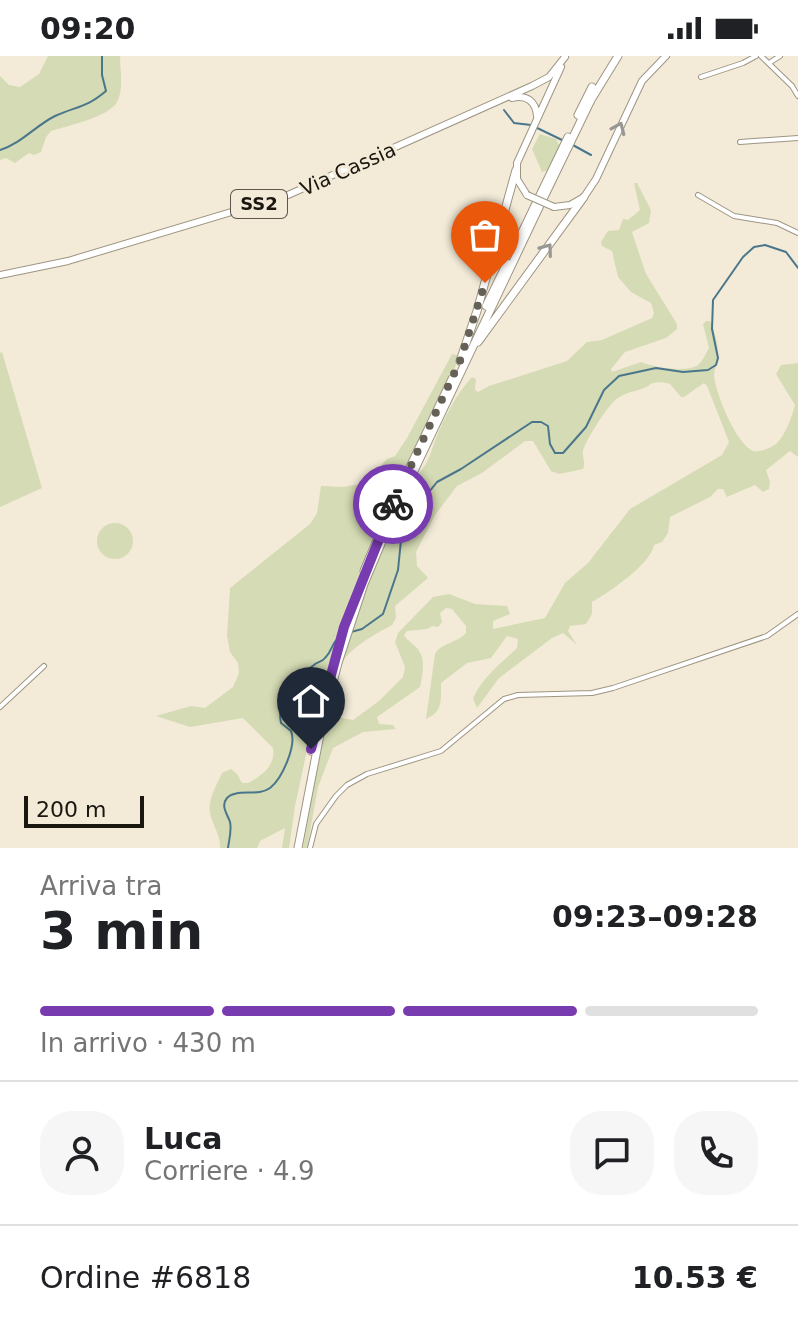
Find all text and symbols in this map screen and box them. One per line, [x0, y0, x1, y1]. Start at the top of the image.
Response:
text: 09:20 [40, 11, 136, 46]
one-way arrow [609, 122, 625, 136]
street label: Via Cassia [296, 137, 400, 201]
road number: SS2 [231, 190, 287, 218]
pin [451, 201, 519, 283]
icon: bag [463, 213, 507, 257]
one-way arrow [537, 243, 552, 258]
courier [353, 464, 433, 544]
icon: bike [371, 482, 415, 526]
pin [277, 667, 345, 749]
icon: home [289, 679, 333, 723]
scale bar [24, 792, 144, 828]
text: 200 m [36, 797, 106, 822]
text: Arriva tra [40, 871, 162, 901]
text: 09:23–09:28 [552, 899, 758, 934]
text: 3 min [40, 901, 203, 961]
text: In arrivo · 430 m [40, 1028, 256, 1058]
button: person [40, 1111, 124, 1195]
button: chat [570, 1111, 654, 1195]
button: phone [674, 1111, 758, 1195]
text: Luca [144, 1121, 223, 1156]
text: Corriere · 4.9 [144, 1156, 314, 1186]
text: Ordine #6818 [40, 1260, 251, 1295]
text: 10.53 € [632, 1260, 758, 1295]

